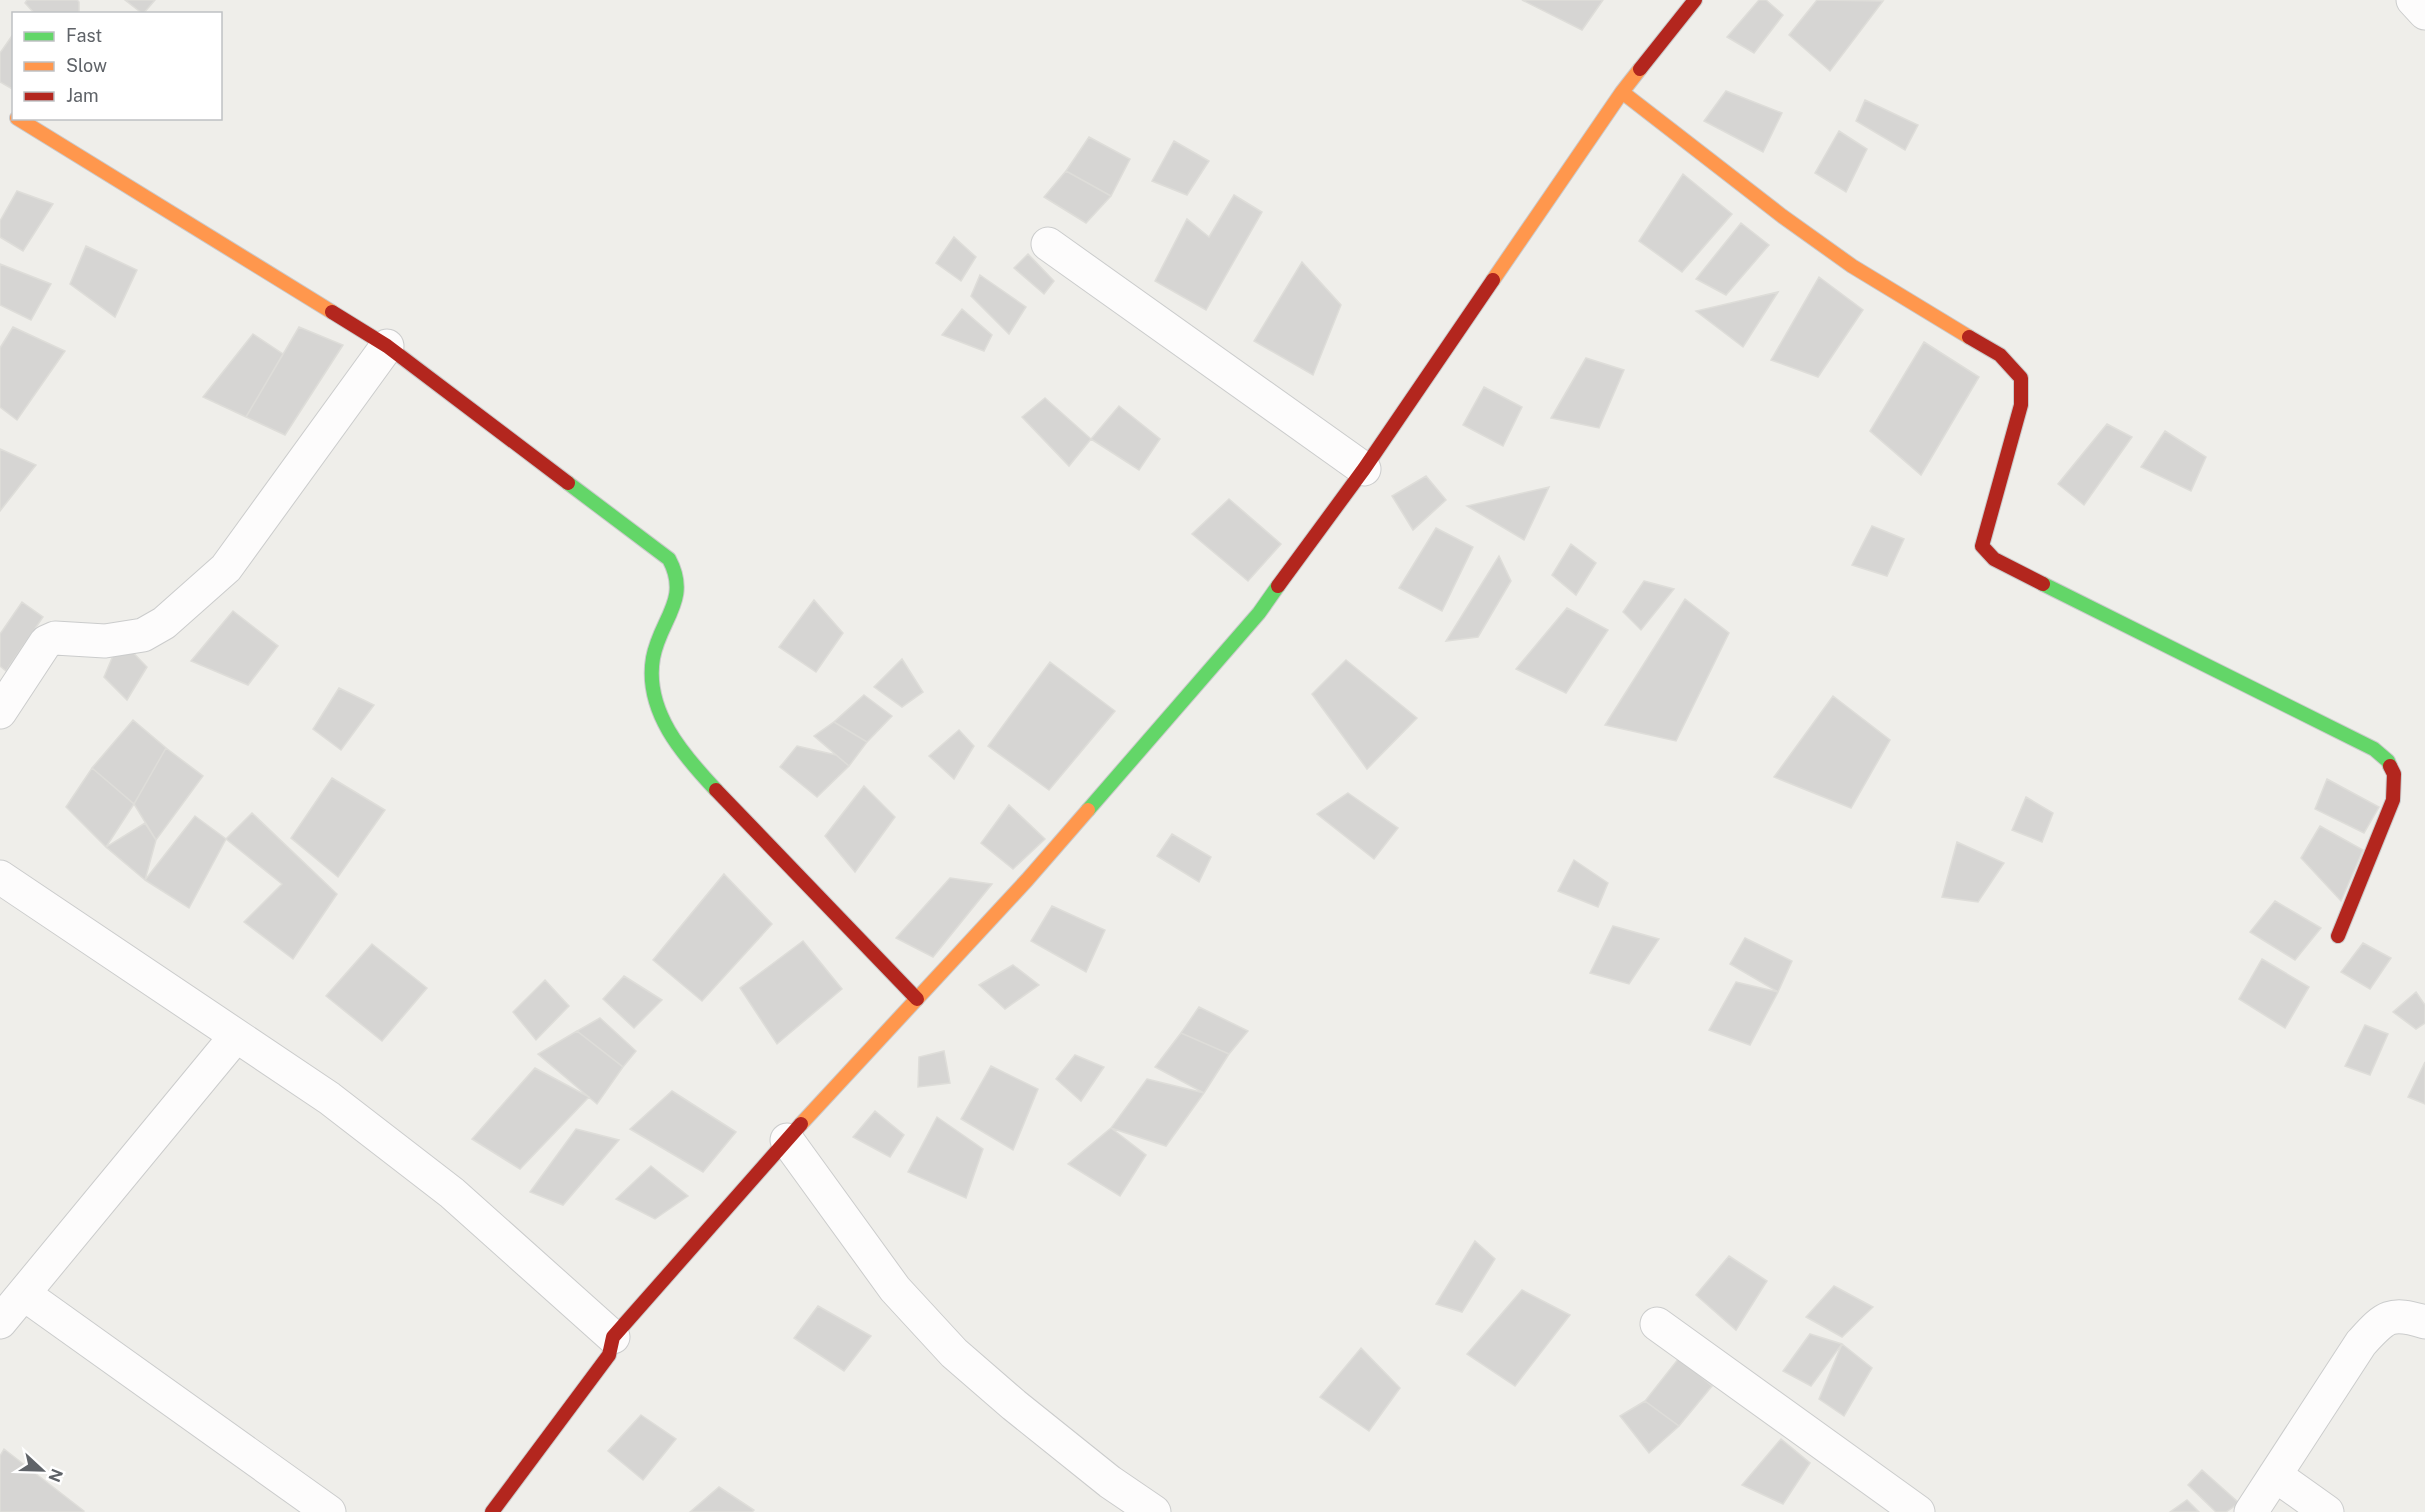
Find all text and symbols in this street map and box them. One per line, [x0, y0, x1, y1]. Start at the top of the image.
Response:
legend [12, 12, 222, 120]
text: Fast [66, 25, 102, 46]
text: Slow [66, 55, 107, 76]
text: Jam [66, 85, 99, 106]
north arrow [12, 1440, 72, 1500]
text: N [44, 1466, 67, 1485]

